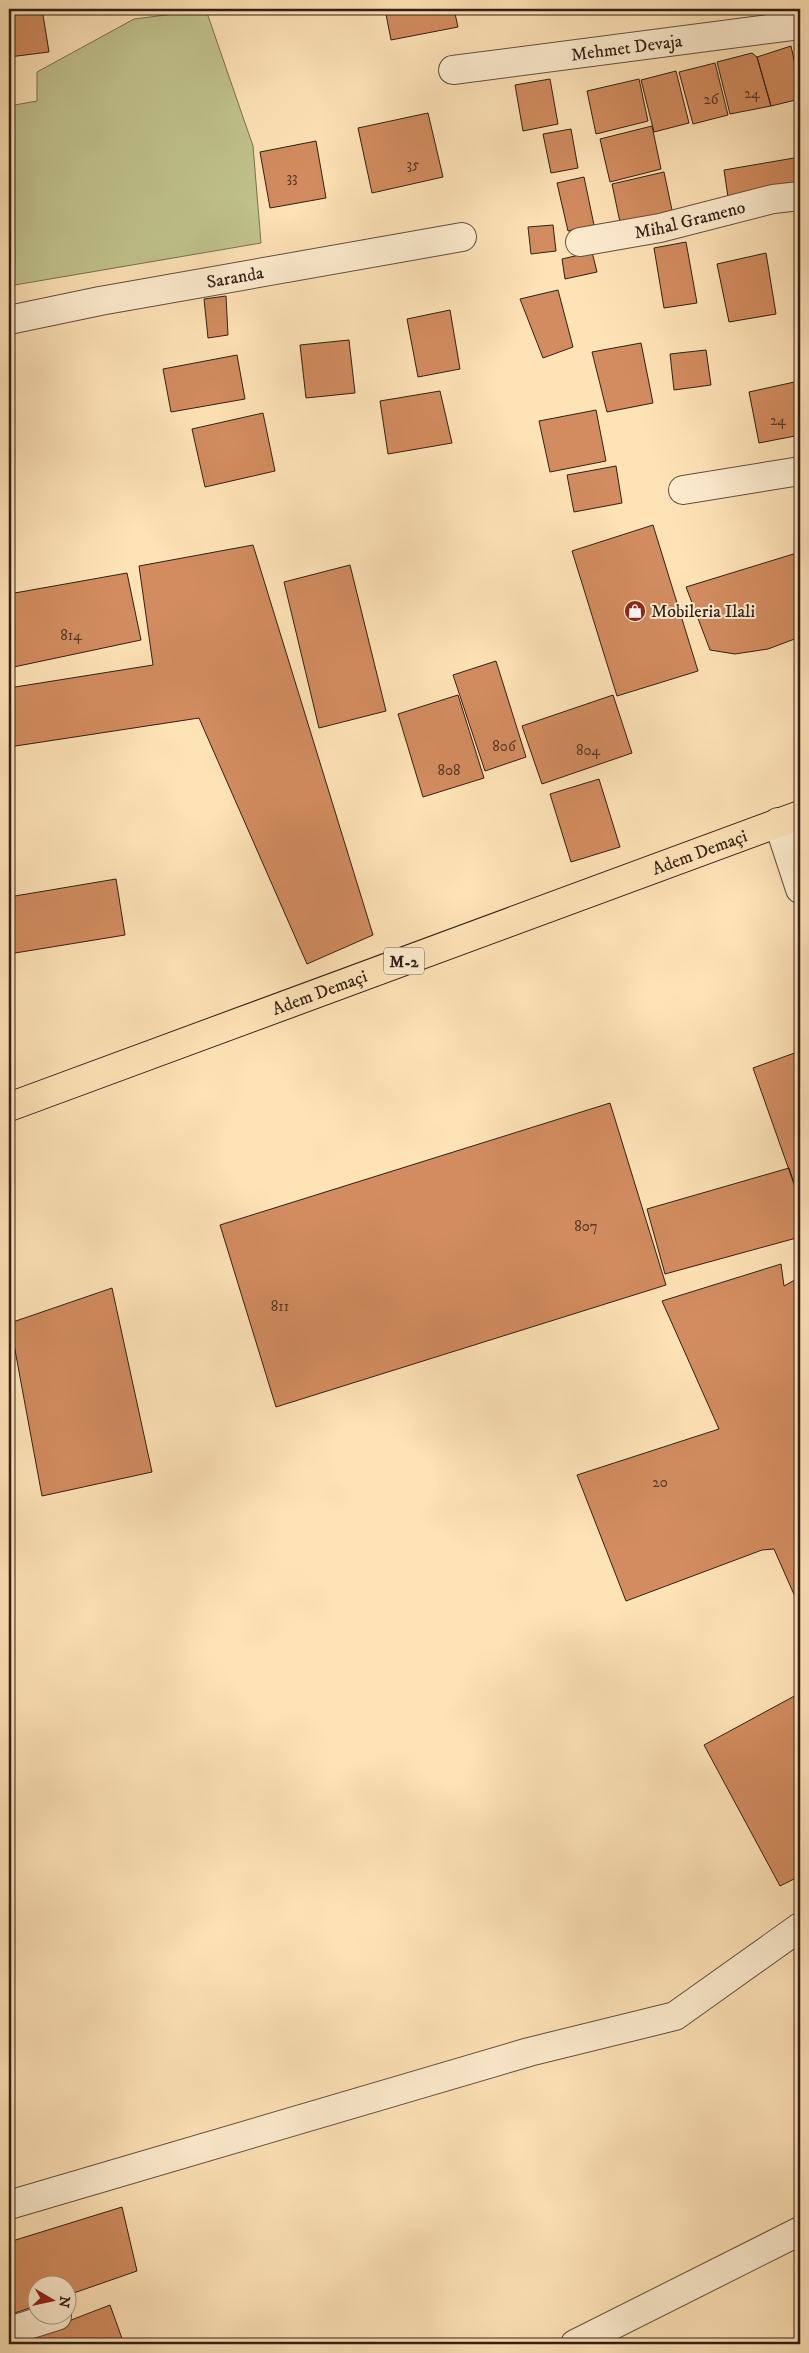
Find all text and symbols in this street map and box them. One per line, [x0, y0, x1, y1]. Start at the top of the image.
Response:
street label: Mehmet Devaja [570, 30, 684, 67]
house number: 24 [744, 84, 760, 103]
house number: 26 [703, 90, 720, 109]
house number: 35 [406, 155, 420, 174]
house number: 33 [286, 168, 298, 187]
street label: Mihal Grameno [633, 196, 748, 244]
street label: Saranda [205, 262, 266, 294]
house number: 24 [770, 411, 786, 430]
shop icon: Mobileria Ilali [623, 599, 647, 623]
place label: Mobileria Ilali [651, 601, 755, 623]
house number: 814 [60, 626, 82, 645]
house number: 806 [492, 737, 517, 756]
house number: 804 [576, 741, 600, 760]
house number: 808 [437, 761, 461, 780]
street label: Adem Demaçi [649, 825, 750, 881]
road number: M-2 [384, 948, 424, 974]
street label: Adem Demaçi [269, 966, 370, 1021]
house number: 807 [574, 1217, 598, 1236]
house number: 811 [271, 1297, 289, 1316]
house number: 20 [652, 1473, 668, 1492]
north arrow [28, 2276, 78, 2326]
text: N [54, 2295, 74, 2309]

